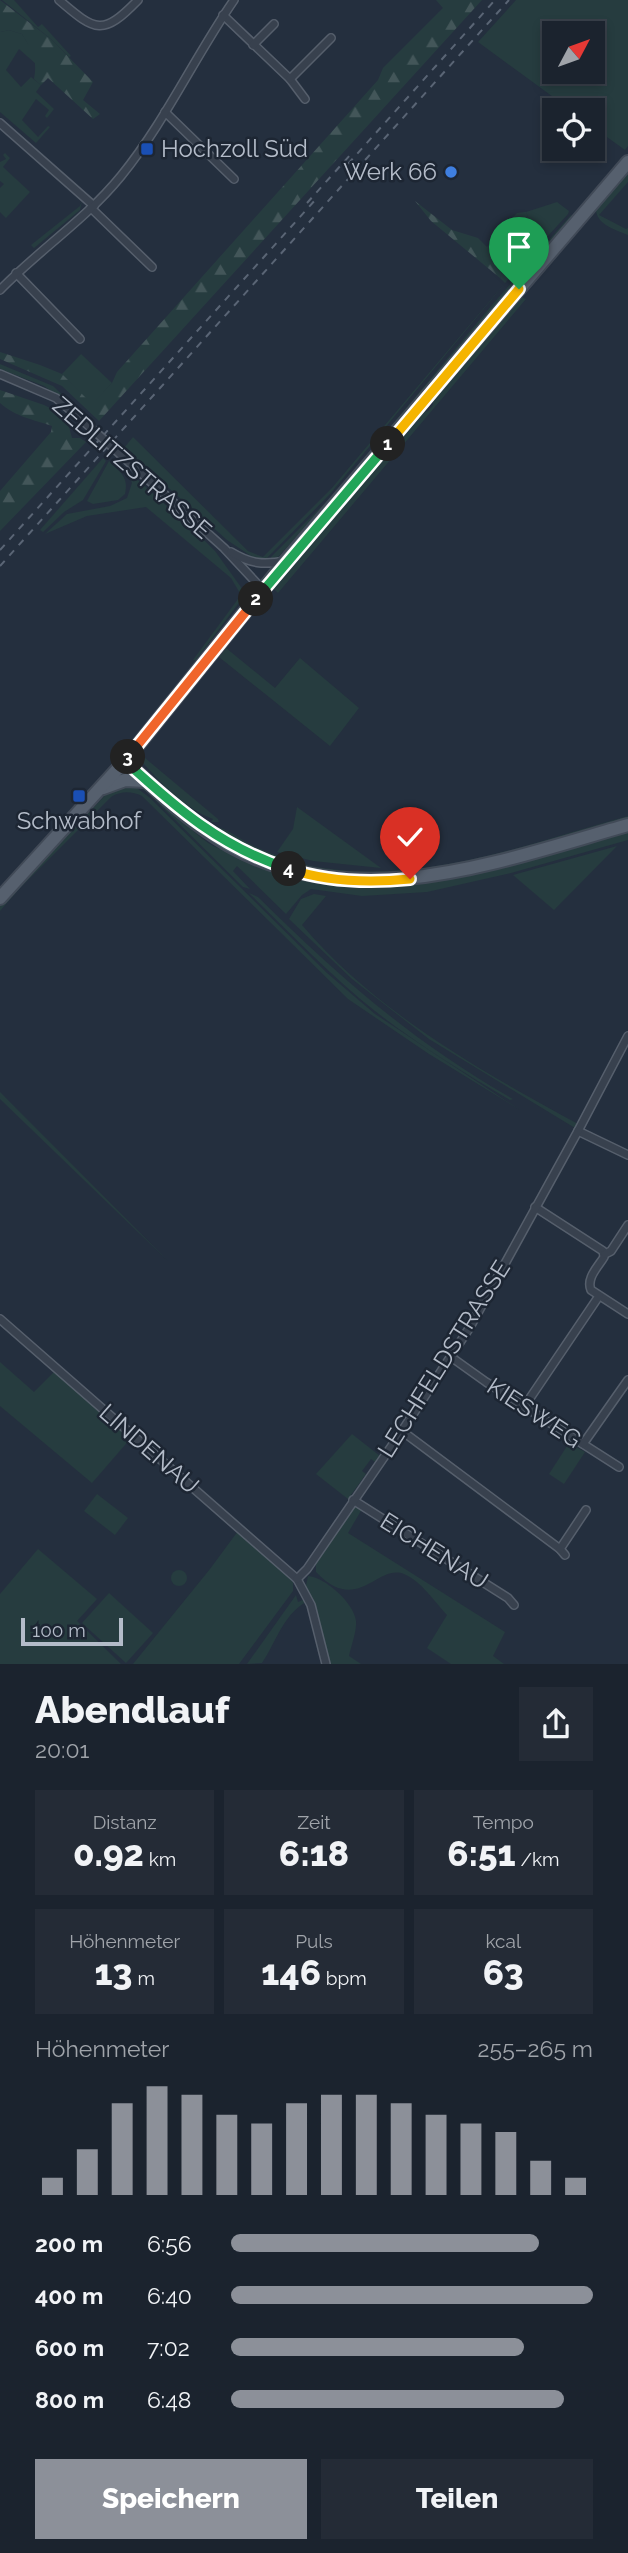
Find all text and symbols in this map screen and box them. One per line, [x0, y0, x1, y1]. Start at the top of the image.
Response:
north arrow [542, 21, 606, 84]
map controls [542, 21, 605, 161]
button: locate [542, 98, 605, 161]
place label: Hochzoll Süd [161, 134, 308, 163]
marker: Hochzoll Süd [139, 141, 155, 157]
place label: Werk 66 [343, 157, 437, 186]
marker: Werk 66 [443, 164, 459, 180]
pin [489, 217, 549, 289]
icon: arrive [500, 228, 538, 266]
street label: ZEDLITZSTRASSE [47, 391, 218, 545]
pin: 1 [370, 426, 406, 462]
text: 1 [383, 432, 392, 454]
pin: 2 [238, 582, 274, 616]
text: 2 [250, 587, 261, 609]
pin: 3 [110, 740, 146, 774]
text: 3 [122, 745, 133, 767]
marker: Schwabhof [71, 788, 87, 804]
place label: Schwabhof [17, 806, 142, 835]
pin [380, 807, 440, 879]
icon: check [391, 818, 429, 856]
pin: 4 [272, 852, 306, 886]
text: 4 [283, 857, 294, 879]
street label: LECHFELDSTRASSE [371, 1255, 516, 1463]
street label: KIESWEG [482, 1371, 587, 1454]
street label: LINDENAU [94, 1398, 205, 1500]
street label: EICHENAU [375, 1506, 493, 1595]
scale bar [21, 1615, 122, 1647]
text: 100 m [32, 1619, 86, 1641]
text: Abendlauf [35, 1687, 229, 1732]
button: share [519, 1687, 593, 1761]
text: 20:01 [35, 1736, 89, 1763]
text: Distanz [93, 1811, 157, 1833]
text: Zeit [297, 1811, 331, 1833]
text: Tempo [473, 1811, 534, 1833]
text: 0.92 [73, 1833, 144, 1874]
text: 6:18 [279, 1833, 349, 1874]
text: 6:51 [447, 1833, 516, 1874]
text: km [144, 1848, 176, 1870]
text: /km [516, 1848, 560, 1870]
text: Höhenmeter [69, 1930, 180, 1952]
text: Puls [295, 1930, 333, 1952]
text: kcal [486, 1930, 521, 1952]
text: 13 [94, 1952, 133, 1993]
text: 146 [261, 1952, 321, 1993]
text: 63 [483, 1952, 524, 1993]
text: m [133, 1967, 155, 1989]
text: bpm [321, 1967, 367, 1989]
text: Höhenmeter [35, 2035, 169, 2062]
text: 255–265 m [478, 2035, 593, 2062]
text: 200 m [35, 2230, 103, 2257]
text: 6:56 [147, 2230, 192, 2257]
text: 400 m [35, 2282, 103, 2309]
text: 6:40 [147, 2282, 192, 2309]
text: 600 m [35, 2334, 104, 2361]
text: 7:02 [147, 2334, 190, 2361]
text: 800 m [35, 2386, 104, 2413]
text: 6:48 [147, 2386, 191, 2413]
button: Speichern [35, 2459, 307, 2539]
button: Teilen [321, 2459, 593, 2539]

